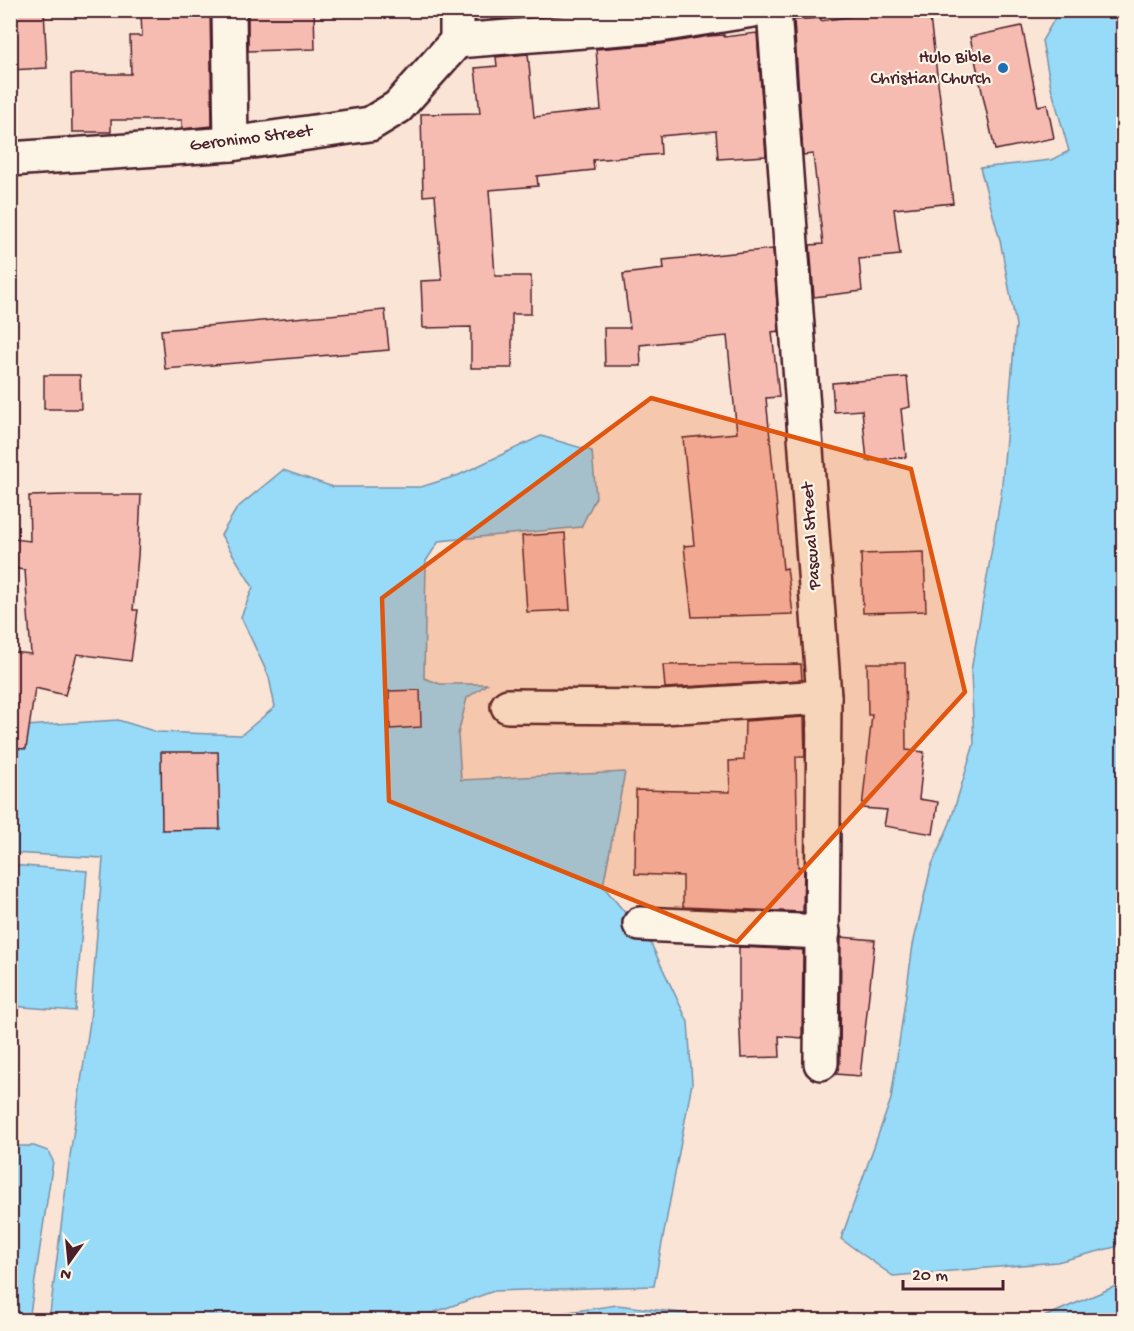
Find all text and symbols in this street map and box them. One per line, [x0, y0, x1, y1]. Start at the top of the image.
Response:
place label: Hulo Bible Christian Church [871, 48, 992, 90]
marker: Hulo Bible Christian Church [996, 61, 1010, 75]
street label: Geronimo Street [189, 121, 315, 157]
street label: Pascual Street [798, 480, 826, 591]
north arrow [39, 1232, 99, 1292]
scale bar [903, 1253, 1004, 1291]
text: N [58, 1262, 74, 1284]
text: 20 m [912, 1266, 948, 1287]

